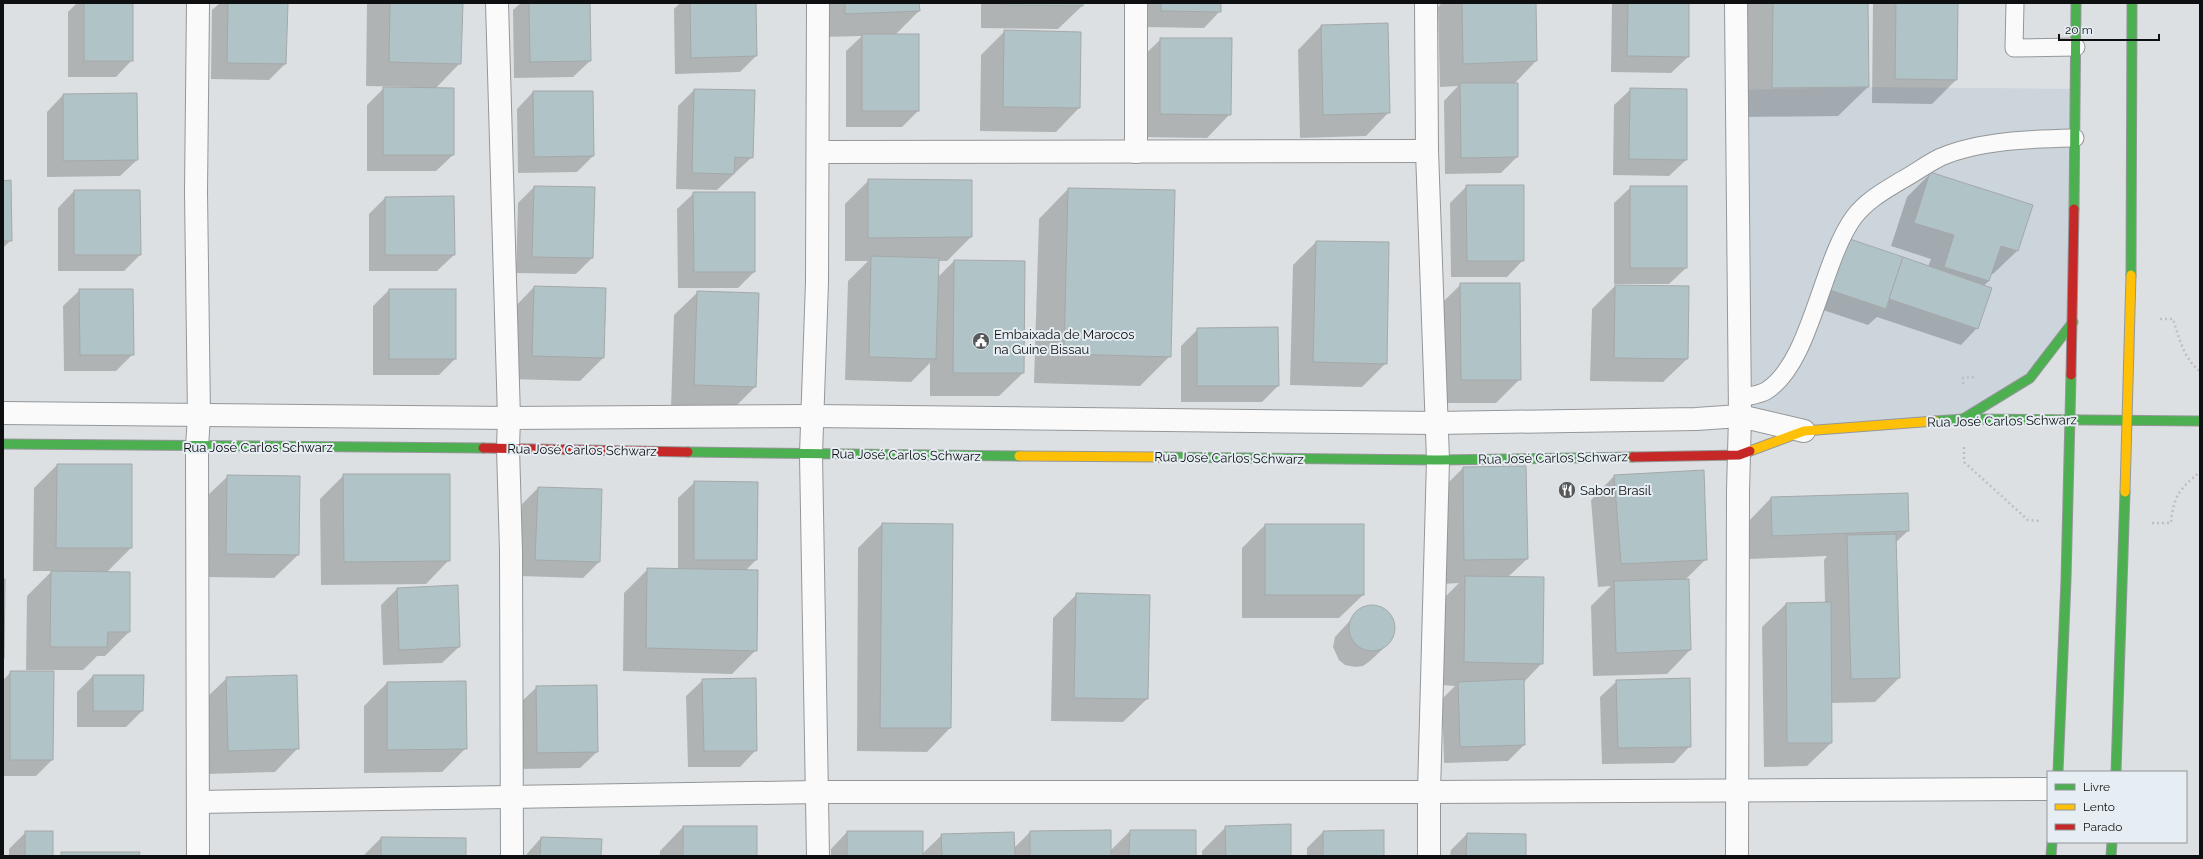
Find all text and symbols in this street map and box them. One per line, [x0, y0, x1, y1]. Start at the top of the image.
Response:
scale bar [2059, 16, 2159, 42]
text: 20 m [2065, 23, 2093, 37]
place label: Embaixada de Marocos na Guine Bissau [994, 327, 1134, 357]
public building icon: Embaixada de Marocos na Guine Bissau [971, 331, 991, 351]
street label: Rua José Carlos Schwarz [1927, 412, 2077, 430]
street label: Rua José Carlos Schwarz [183, 440, 333, 455]
street label: Rua José Carlos Schwarz [507, 441, 657, 459]
street label: Rua José Carlos Schwarz [831, 446, 981, 464]
street label: Rua José Carlos Schwarz [1154, 449, 1304, 467]
street label: Rua José Carlos Schwarz [1478, 449, 1628, 467]
restaurant icon: Sabor Brasil [1557, 480, 1577, 500]
place label: Sabor Brasil [1580, 483, 1652, 498]
legend [2047, 771, 2187, 843]
text: Livre [2083, 780, 2110, 794]
text: Lento [2083, 800, 2115, 814]
text: Parado [2083, 820, 2122, 834]

